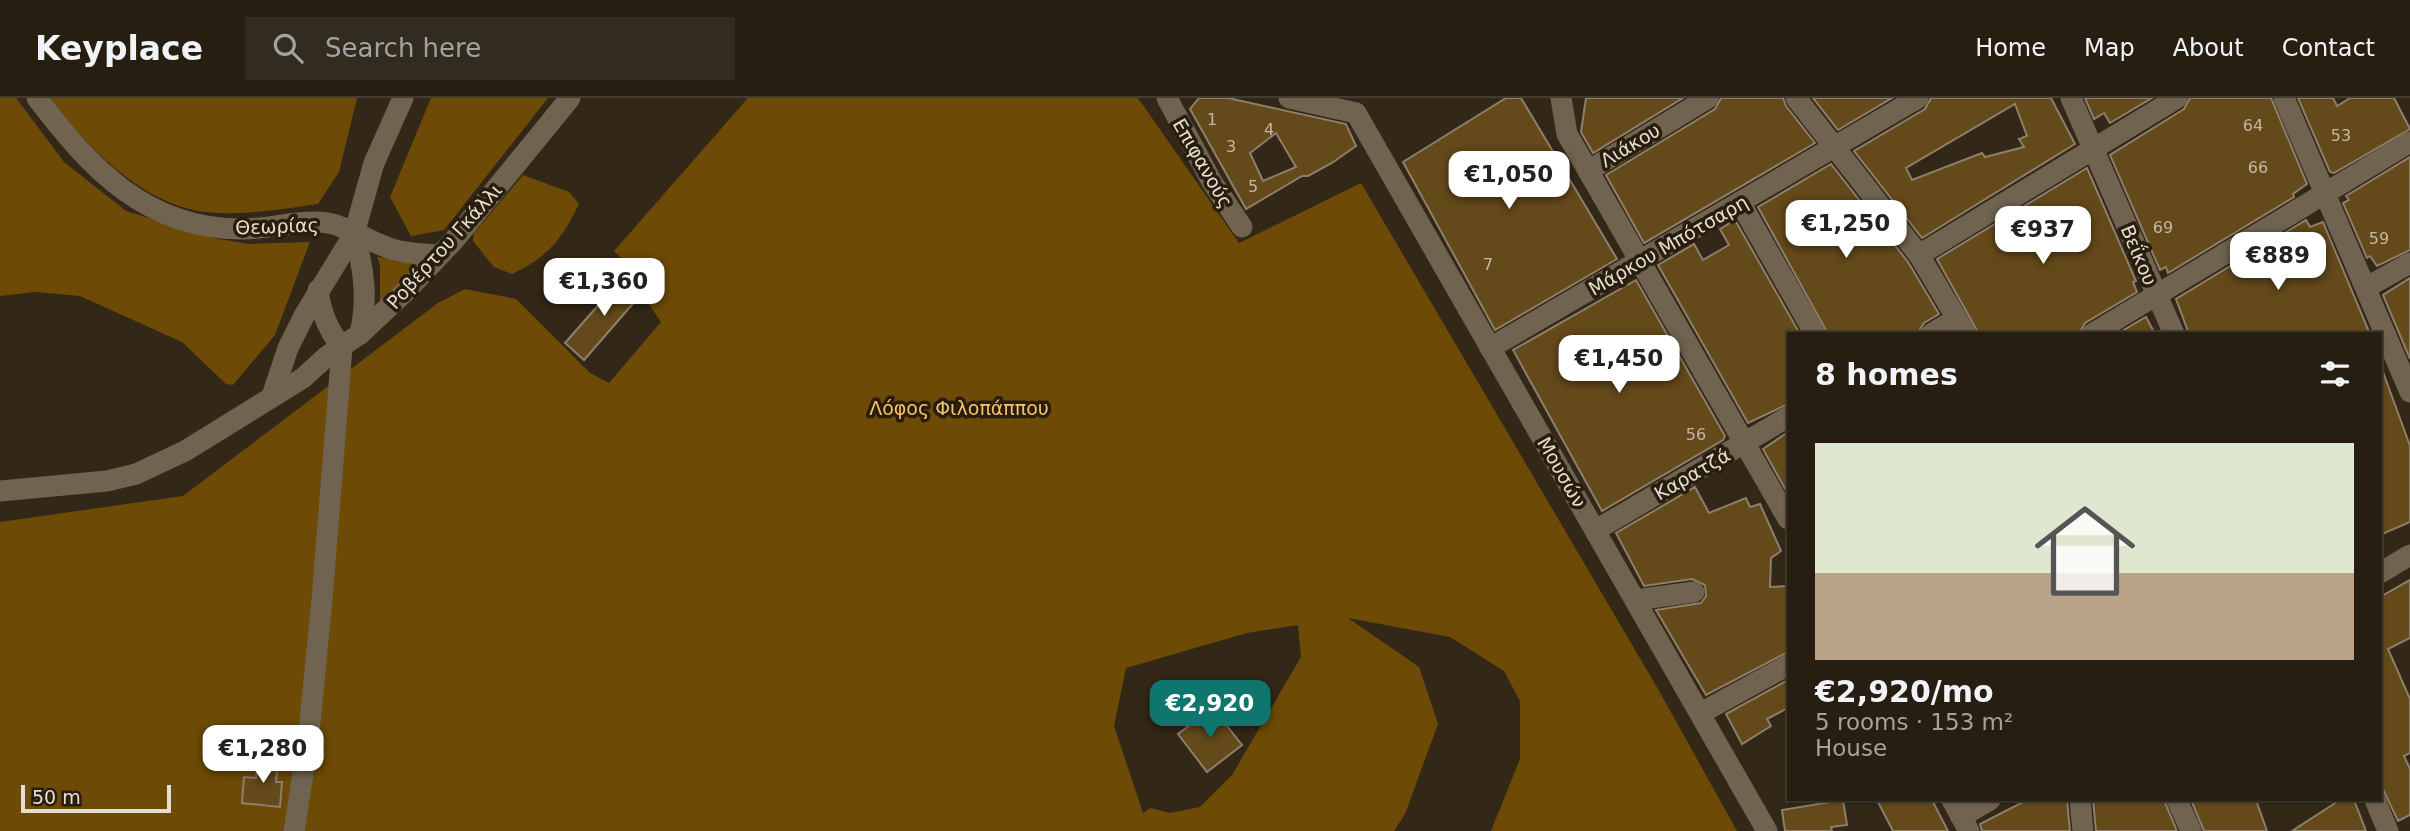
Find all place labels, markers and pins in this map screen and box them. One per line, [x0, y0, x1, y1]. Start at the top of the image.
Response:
pin: €1,050 [1452, 152, 1566, 211]
pin: €1,250 [1789, 200, 1903, 260]
pin: €937 [2002, 206, 2084, 266]
pin: €889 [2237, 232, 2319, 292]
pin: €1,360 [547, 258, 661, 318]
pin: €1,450 [1562, 336, 1676, 395]
pin: €2,920 [1153, 680, 1267, 740]
pin: €1,280 [206, 726, 320, 785]

